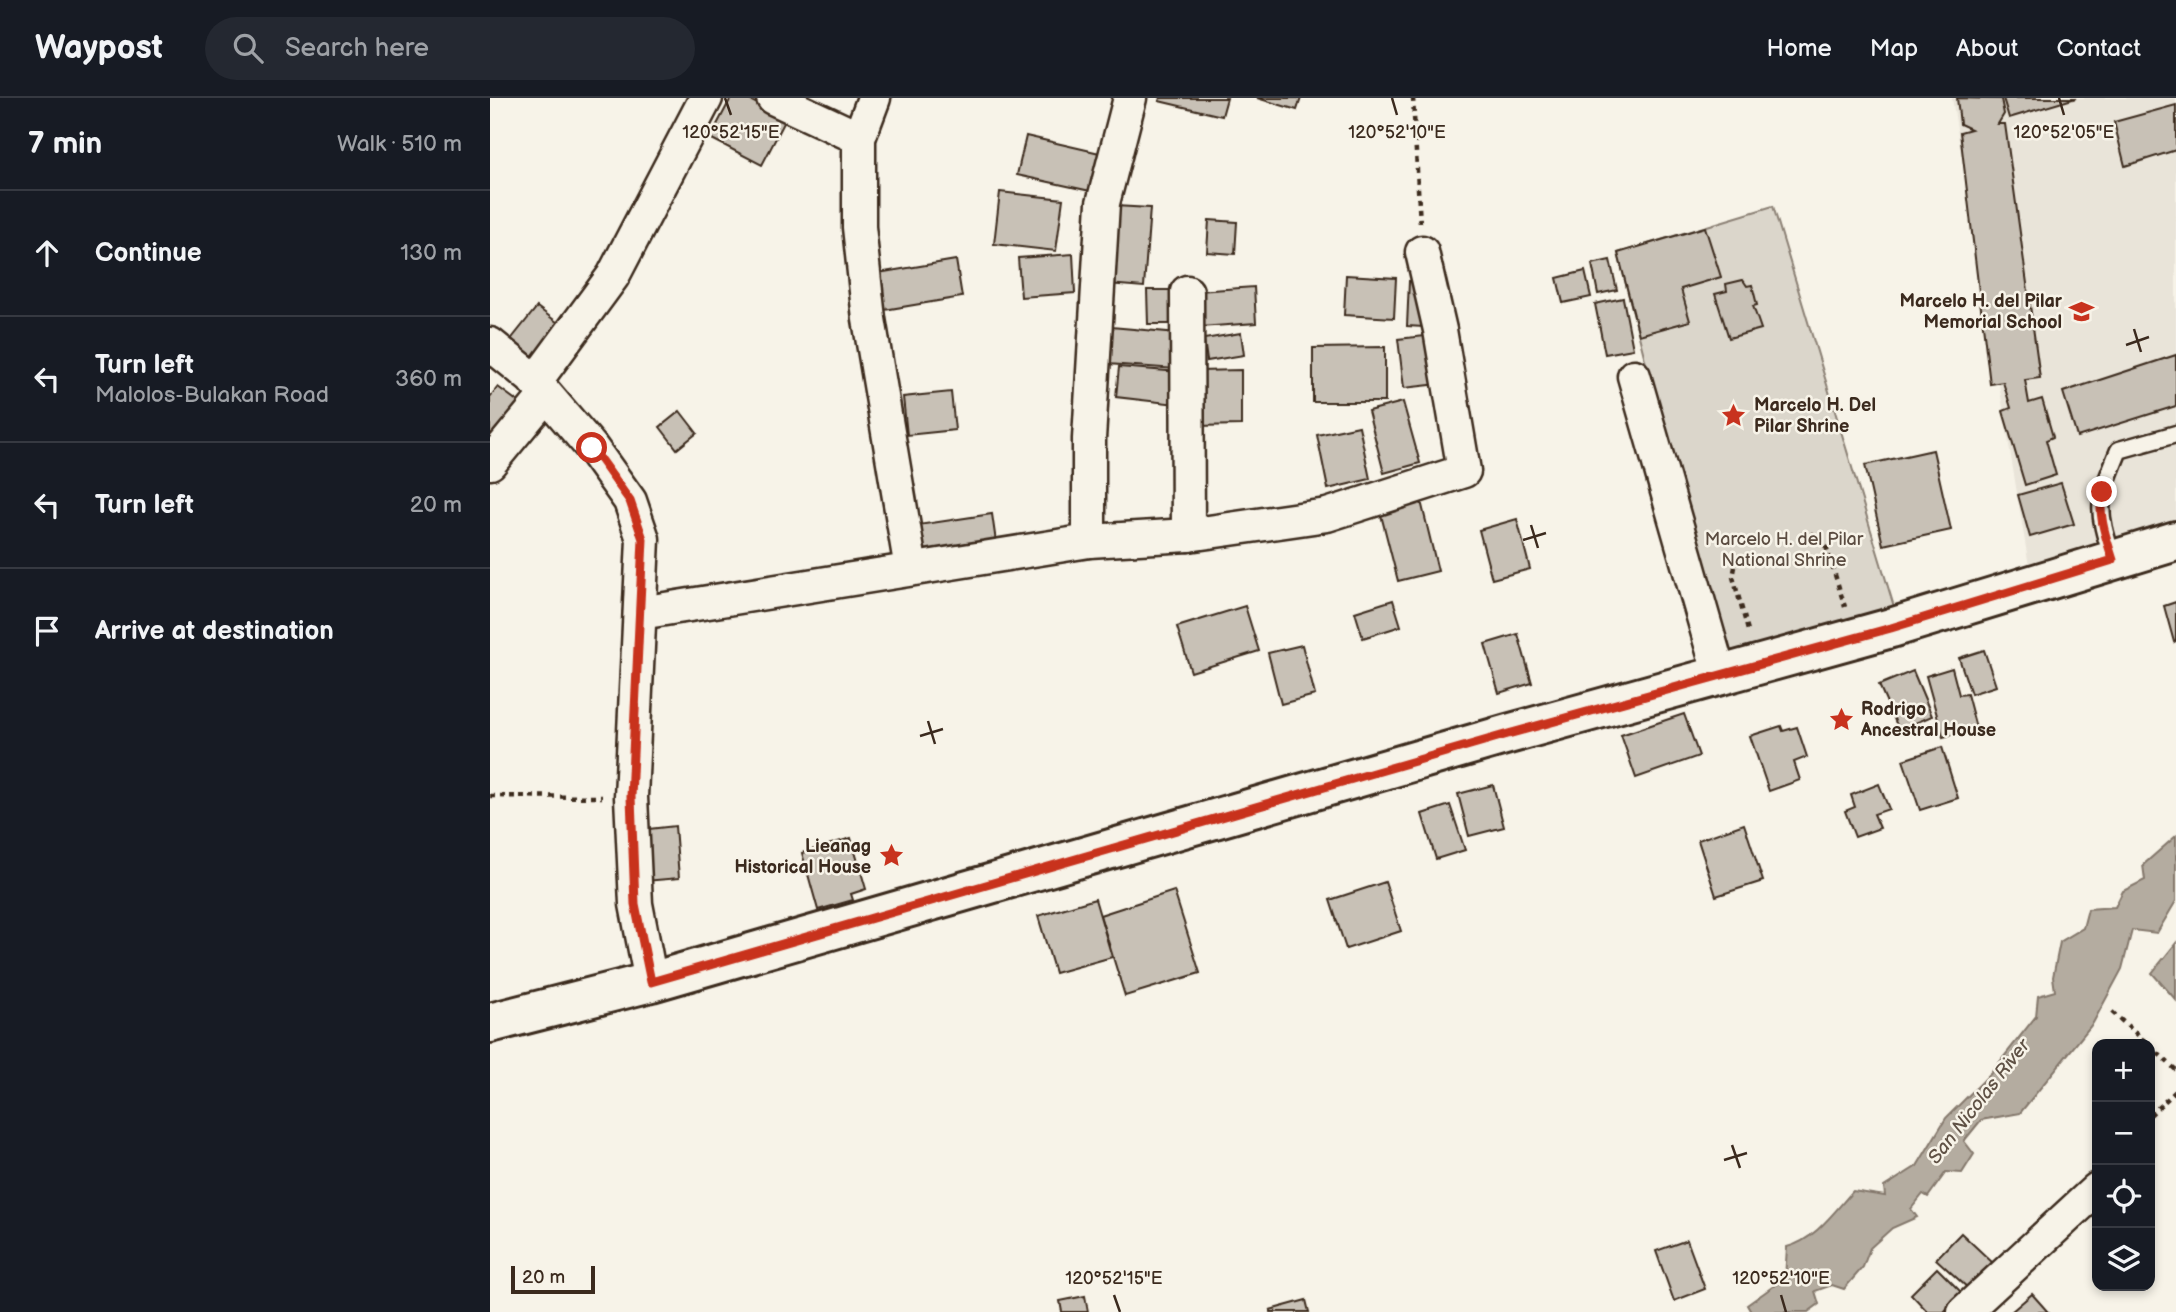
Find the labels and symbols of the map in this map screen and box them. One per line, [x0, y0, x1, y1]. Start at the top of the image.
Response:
text: 120°52'15"E [682, 122, 780, 143]
text: 120°52'10"E [1348, 122, 1446, 143]
text: 120°52'05"E [2014, 122, 2115, 143]
place label: Marcelo H. del Pilar Memorial School [1899, 291, 2063, 333]
school or university icon: Marcelo H. del Pilar Memorial School [2068, 297, 2096, 325]
place label: Marcelo H. Del Pilar Shrine [1754, 395, 1876, 437]
place icon: Marcelo H. Del Pilar Shrine [1720, 401, 1748, 429]
route start [576, 432, 607, 463]
route end [2086, 476, 2117, 507]
park label: Marcelo H. del Pilar National Shrine [1705, 529, 1864, 571]
place label: Rodrigo Ancestral House [1860, 699, 1996, 741]
place icon: Rodrigo Ancestral House [1827, 705, 1855, 733]
place label: Lieanag Historical House [734, 836, 871, 878]
place icon: Lieanag Historical House [877, 842, 905, 870]
water label: San Nicolas River [1923, 1034, 2036, 1169]
scale bar [511, 1263, 595, 1295]
text: 120°52'15"E [1065, 1268, 1163, 1289]
text: 120°52'10"E [1732, 1268, 1830, 1289]

